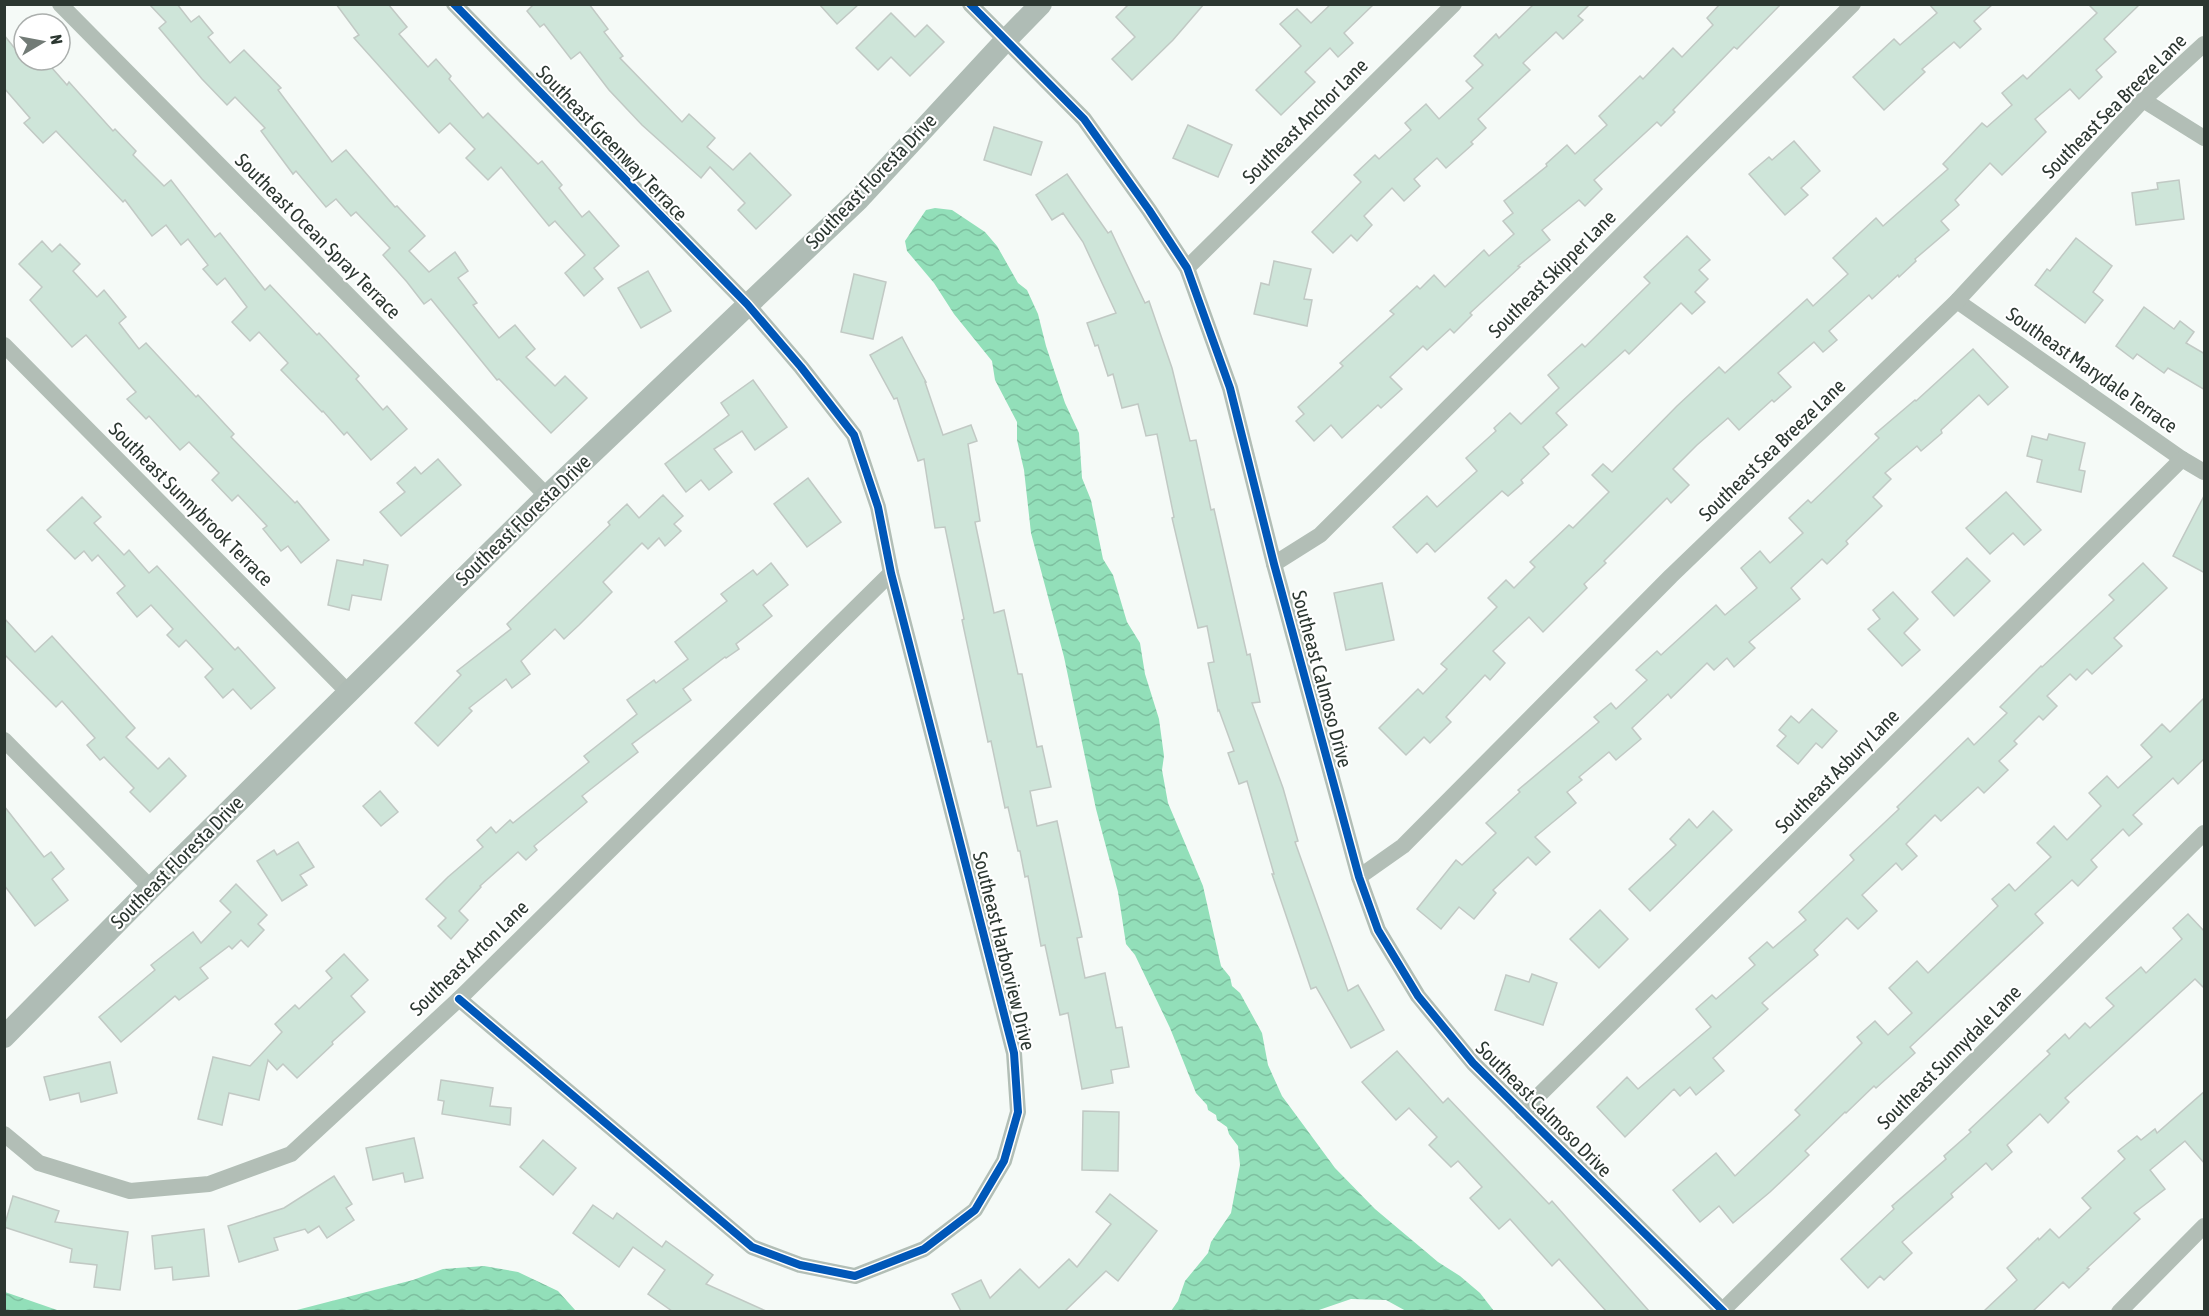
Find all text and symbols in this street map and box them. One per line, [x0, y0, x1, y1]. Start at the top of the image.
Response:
north arrow [12, 12, 72, 72]
street label: Southeast Sea Breeze Lane [2037, 29, 2191, 183]
text: N [47, 33, 66, 46]
street label: Southeast Anchor Lane [1237, 53, 1372, 188]
street label: Southeast Greenway Terrace [532, 60, 693, 225]
street label: Southeast Floresta Drive [801, 109, 941, 253]
street label: Southeast Ocean Spray Terrace [231, 148, 406, 323]
street label: Southeast Skipper Lane [1483, 205, 1620, 342]
street label: Southeast Marydale Terrace [2003, 302, 2182, 437]
street label: Southeast Sea Breeze Lane [1694, 374, 1850, 525]
street label: Southeast Sunnybrook Terrace [105, 417, 278, 590]
street label: Southeast Floresta Drive [451, 450, 595, 590]
street label: Southeast Calmoso Drive [1288, 588, 1357, 770]
street label: Southeast Asbury Lane [1770, 704, 1903, 837]
street label: Southeast Floresta Drive [106, 791, 248, 933]
street label: Southeast Harborview Drive [969, 849, 1040, 1052]
street label: Southeast Arton Lane [405, 895, 533, 1020]
street label: Southeast Sunnydale Lane [1872, 980, 2025, 1133]
street label: Southeast Calmoso Drive [1472, 1036, 1617, 1181]

